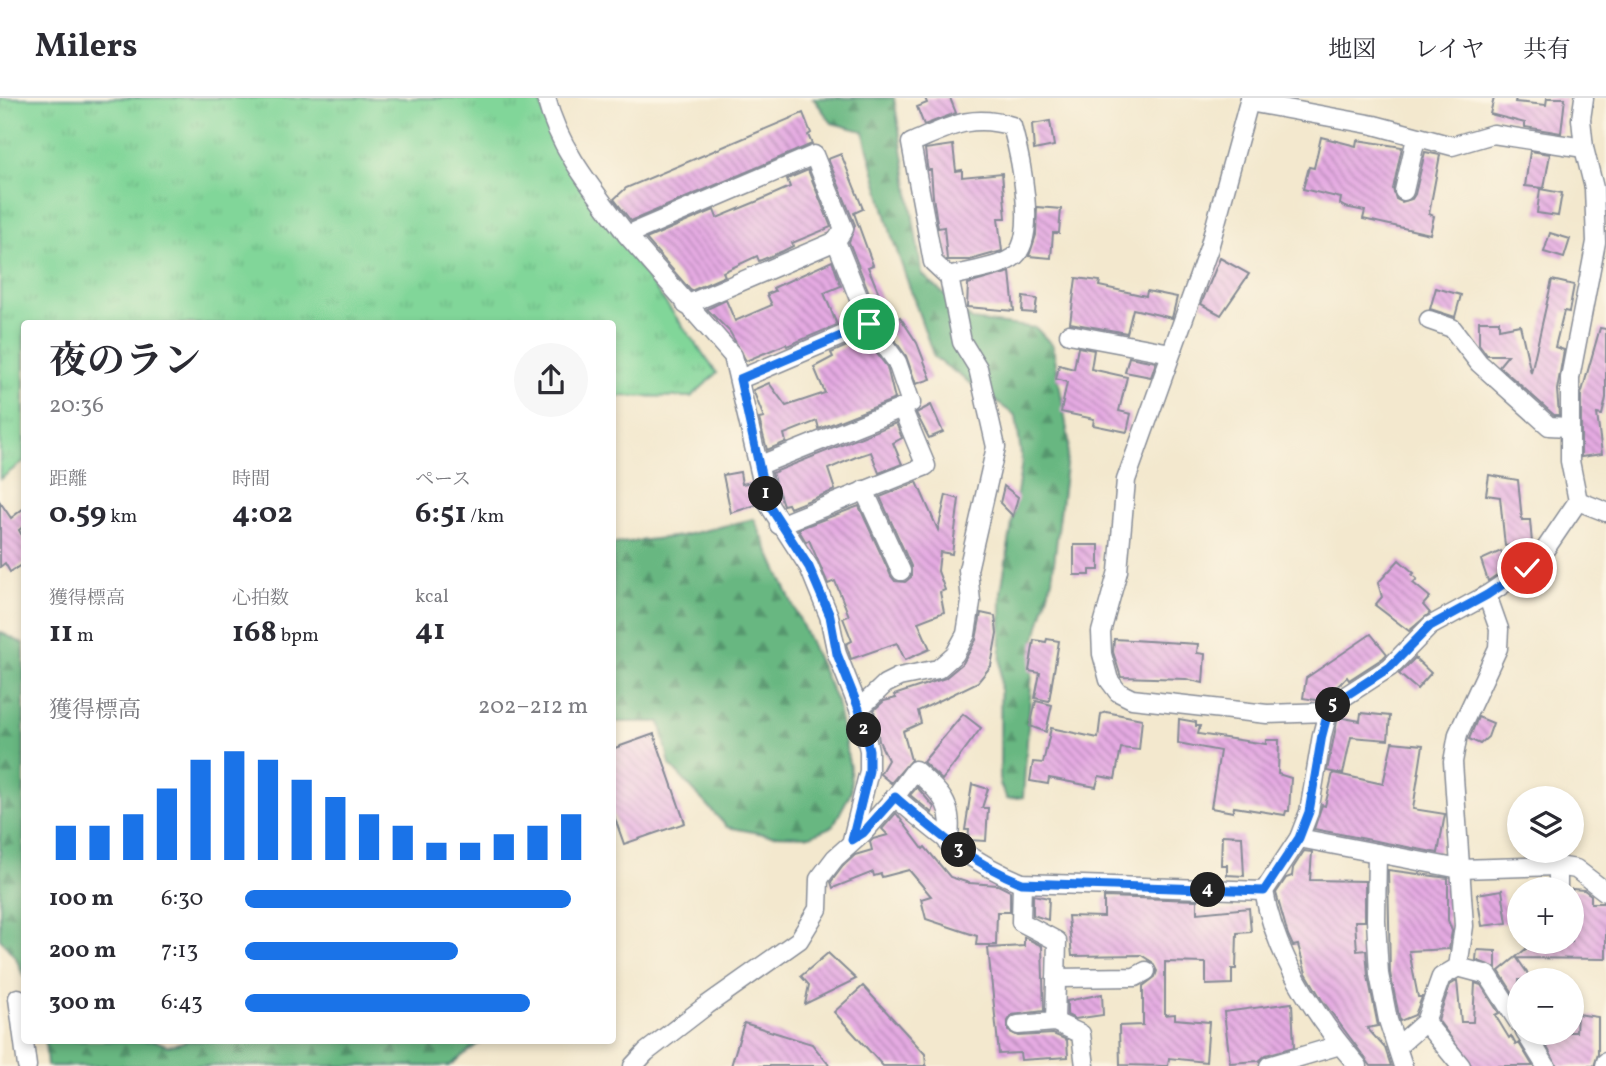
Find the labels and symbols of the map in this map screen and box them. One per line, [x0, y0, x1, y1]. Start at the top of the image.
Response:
pin [839, 294, 899, 354]
pin: 1 [748, 476, 784, 512]
pin [1497, 538, 1557, 598]
pin: 5 [1316, 688, 1350, 722]
pin: 2 [846, 712, 882, 748]
pin: 3 [942, 832, 976, 868]
pin: 4 [1190, 872, 1226, 908]

